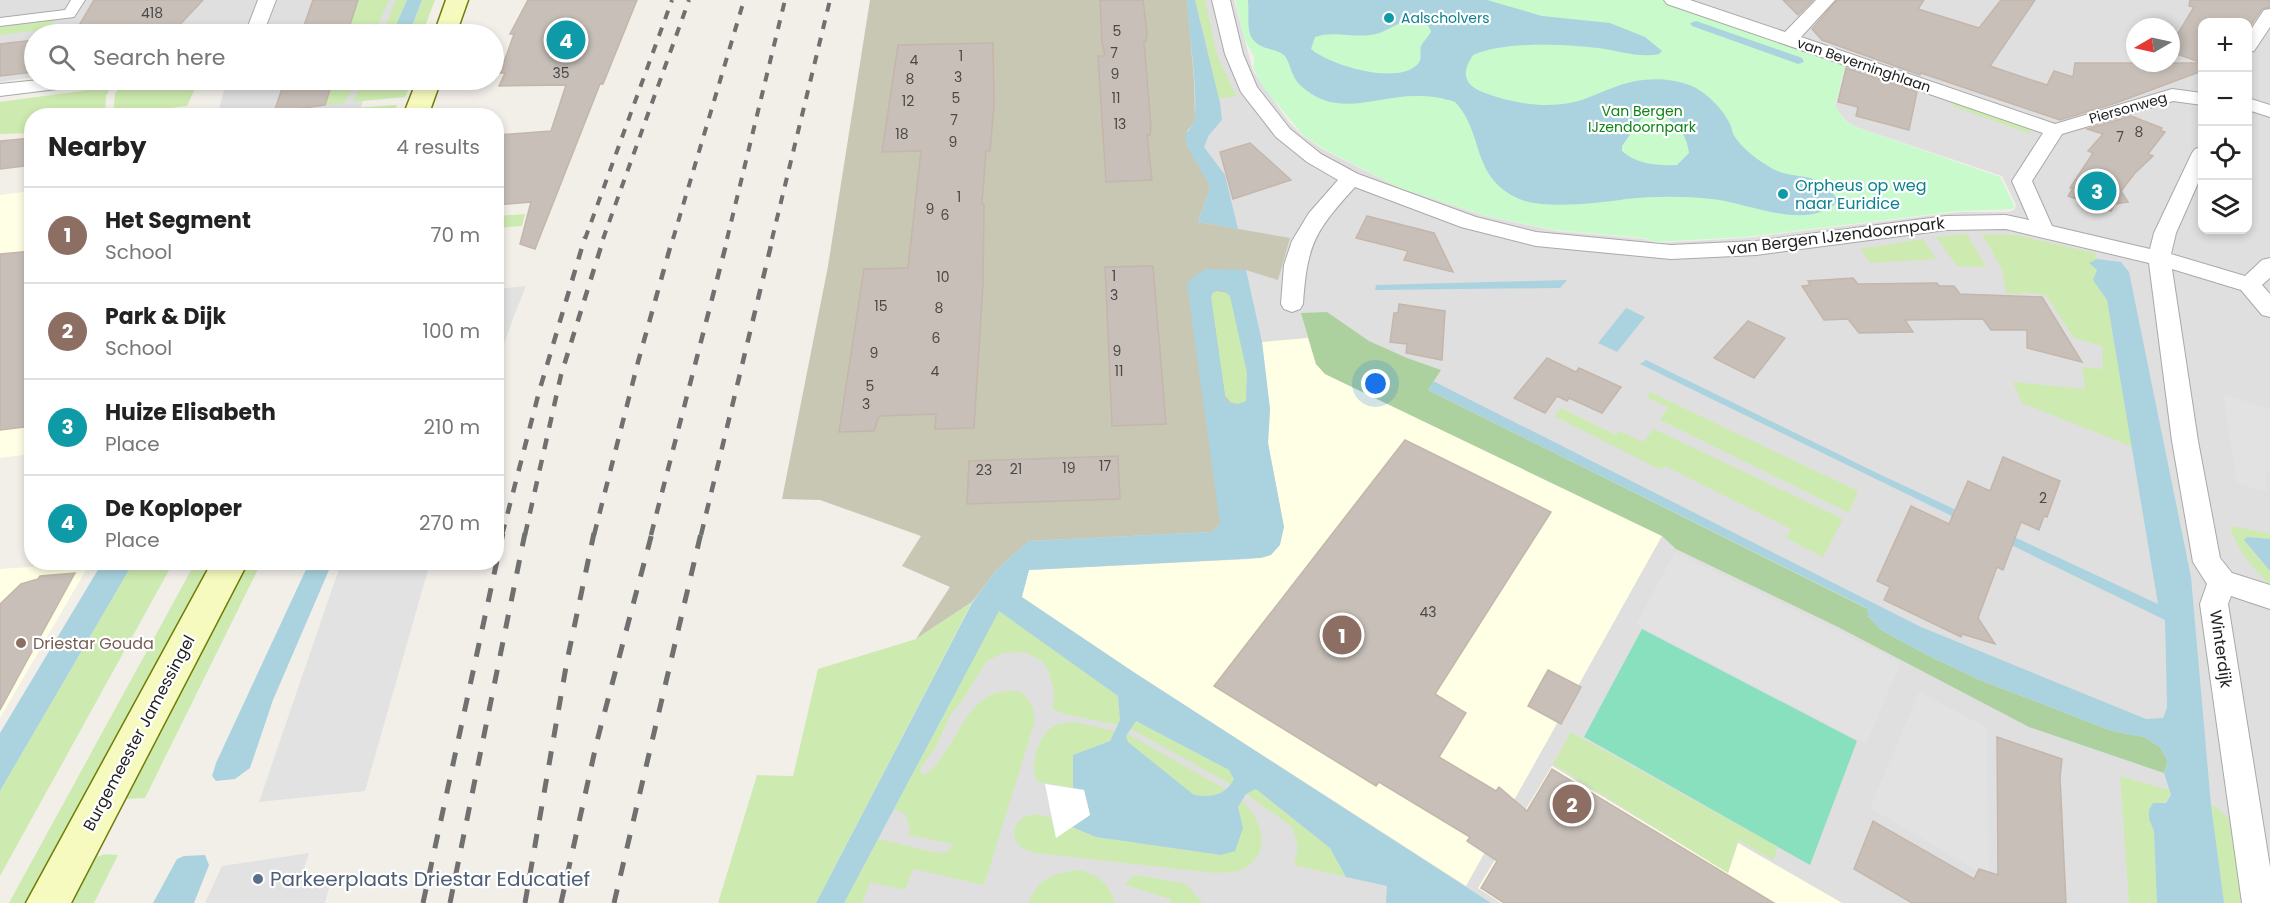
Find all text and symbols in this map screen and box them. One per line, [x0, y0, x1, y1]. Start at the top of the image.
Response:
house number: 418 [141, 3, 163, 23]
place label: Aalscholvers [1401, 8, 1490, 28]
marker: Aalscholvers [1382, 11, 1396, 25]
pin: 4 [546, 18, 586, 63]
north arrow [2126, 18, 2180, 72]
map controls [2198, 18, 2252, 234]
button: + [2198, 18, 2252, 72]
house number: 5 [1113, 21, 1121, 41]
search box [24, 24, 504, 90]
street label: van Beverninghlaan [1794, 33, 1934, 97]
icon: search [45, 41, 78, 74]
text: Search here [93, 42, 226, 73]
house number: 7 [1110, 43, 1118, 63]
house number: 1 [959, 46, 963, 66]
house number: 4 [910, 50, 919, 70]
house number: 35 [552, 63, 570, 83]
house number: 9 [1111, 64, 1119, 84]
house number: 3 [954, 67, 962, 87]
house number: 8 [906, 69, 915, 89]
button: − [2198, 72, 2252, 126]
street label: Piersonweg [2087, 87, 2169, 129]
house number: 5 [952, 88, 960, 108]
house number: 11 [1112, 88, 1120, 108]
house number: 12 [902, 91, 914, 111]
park label: Van Bergen IJzendoornpark [1588, 101, 1697, 137]
house number: 7 [950, 110, 958, 130]
house number: 13 [1114, 114, 1126, 134]
house number: 8 [2135, 122, 2144, 142]
house number: 18 [895, 124, 909, 144]
button: locate [2198, 126, 2252, 180]
house number: 7 [2116, 127, 2124, 147]
text: Nearby [48, 129, 146, 165]
house number: 9 [949, 132, 957, 152]
text: 4 results [396, 133, 480, 161]
pin: 3 [2078, 168, 2116, 213]
place label: Orpheus op weg naar Euridice [1795, 174, 1927, 215]
button: layers [2198, 180, 2252, 234]
house number: 1 [957, 187, 961, 207]
marker: Orpheus op weg naar Euridice [1776, 187, 1790, 201]
house number: 9 [926, 199, 934, 219]
text: Het Segment [105, 205, 251, 236]
house number: 6 [941, 205, 950, 225]
street label: van Bergen IJzendoornpark [1726, 211, 1947, 261]
text: 1 [64, 221, 71, 249]
text: 70 m [431, 221, 480, 249]
text: School [105, 238, 172, 266]
house number: 1 [1112, 266, 1116, 286]
house number: 10 [936, 267, 950, 287]
house number: 3 [1110, 285, 1118, 305]
house number: 15 [874, 296, 888, 316]
house number: 8 [935, 298, 944, 318]
text: Park & Dijk [105, 301, 226, 332]
text: 2 [62, 317, 73, 345]
text: 100 m [423, 317, 480, 345]
house number: 6 [932, 328, 941, 348]
text: School [105, 334, 172, 362]
house number: 9 [1113, 341, 1121, 361]
house number: 9 [870, 343, 878, 363]
house number: 4 [931, 361, 940, 381]
house number: 11 [1115, 361, 1123, 381]
your location [1361, 369, 1390, 398]
house number: 5 [866, 376, 874, 396]
house number: 3 [862, 394, 870, 414]
text: Huize Elisabeth [105, 397, 276, 428]
text: 3 [61, 413, 74, 441]
text: 210 m [424, 413, 480, 441]
text: Place [105, 430, 160, 458]
house number: 17 [1099, 456, 1111, 476]
house number: 19 [1062, 458, 1076, 478]
house number: 21 [1010, 459, 1022, 479]
house number: 23 [976, 460, 992, 480]
house number: 2 [2039, 488, 2047, 508]
text: De Koploper [105, 493, 242, 524]
text: 4 [61, 509, 74, 537]
text: 270 m [419, 509, 480, 537]
text: Place [105, 526, 160, 554]
house number: 43 [1419, 602, 1437, 622]
street label: Winterdijk [2204, 609, 2238, 690]
pin: 1 [1322, 612, 1362, 658]
street label: Burgemeester Jamessingel [78, 631, 200, 835]
place label: Driestar Gouda [33, 632, 154, 655]
marker: Driestar Gouda [14, 636, 28, 650]
pin: 2 [1552, 782, 1592, 826]
place label: Parkeerplaats Driestar Educatief [270, 865, 590, 893]
marker: Parkeerplaats Driestar Educatief [251, 872, 265, 886]

